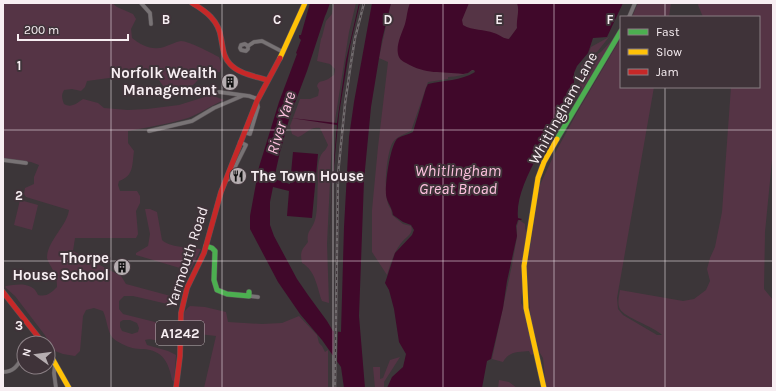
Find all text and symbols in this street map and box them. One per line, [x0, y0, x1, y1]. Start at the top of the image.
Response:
text: B [162, 12, 170, 27]
text: C [273, 12, 281, 27]
text: D [384, 12, 393, 27]
text: E [495, 12, 503, 27]
text: F [606, 12, 614, 27]
scale bar [18, 16, 128, 42]
legend [620, 16, 760, 88]
text: 200 m [24, 23, 59, 37]
text: Fast [656, 25, 680, 39]
text: Slow [656, 45, 682, 59]
street label: Whitlingham Lane [525, 49, 601, 167]
text: 1 [17, 58, 21, 73]
place label: Norfolk Wealth Management [110, 64, 217, 99]
text: Jam [656, 65, 679, 79]
building icon: Norfolk Wealth Management [220, 72, 240, 92]
water label: River Yare [262, 89, 300, 157]
water label: Whitlingham Great Broad [415, 161, 501, 198]
restaurant icon: The Town House [228, 166, 248, 186]
place label: The Town House [251, 167, 364, 185]
text: 2 [15, 188, 23, 203]
street label: Yarmouth Road [162, 204, 212, 310]
place label: Thorpe House School [12, 249, 109, 284]
building icon: Thorpe House School [112, 257, 132, 277]
text: 3 [15, 318, 23, 333]
road number: A1242 [156, 321, 204, 345]
north arrow [16, 335, 56, 375]
text: N [20, 347, 34, 358]

